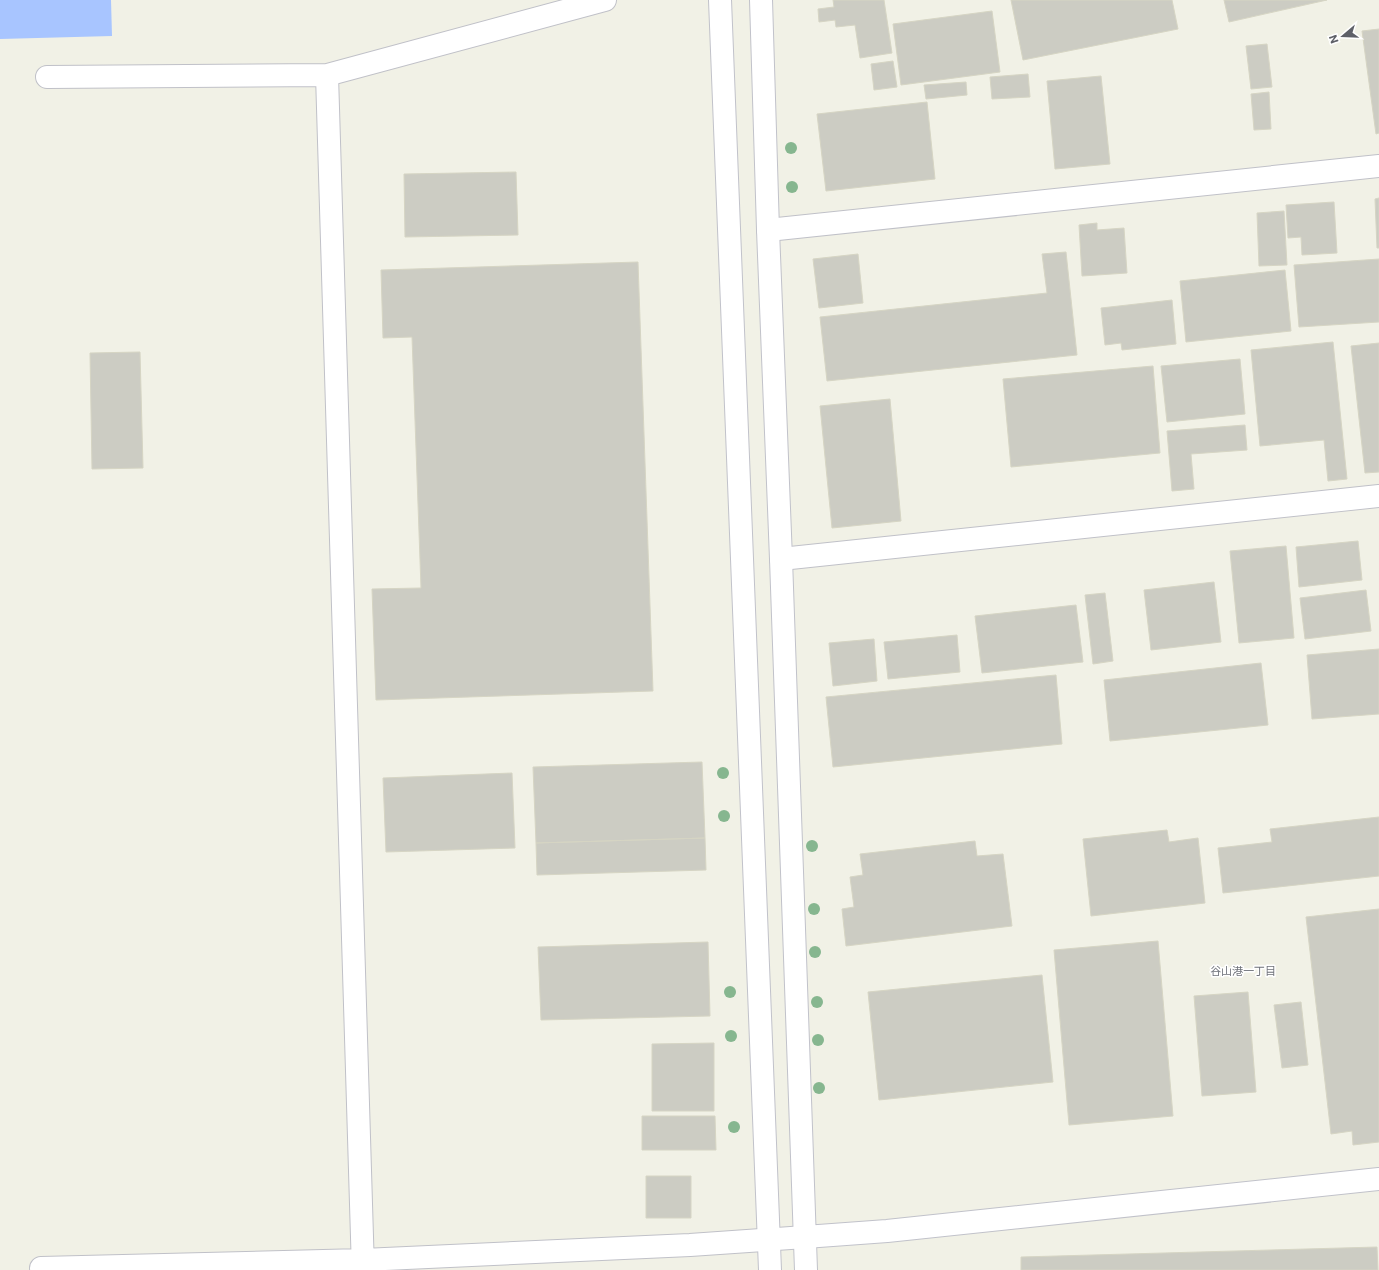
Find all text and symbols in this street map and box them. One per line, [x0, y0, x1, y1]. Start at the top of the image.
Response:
north arrow [1323, 16, 1363, 56]
text: N [1326, 33, 1341, 45]
district label: 谷山港一丁目 [1210, 964, 1276, 977]

